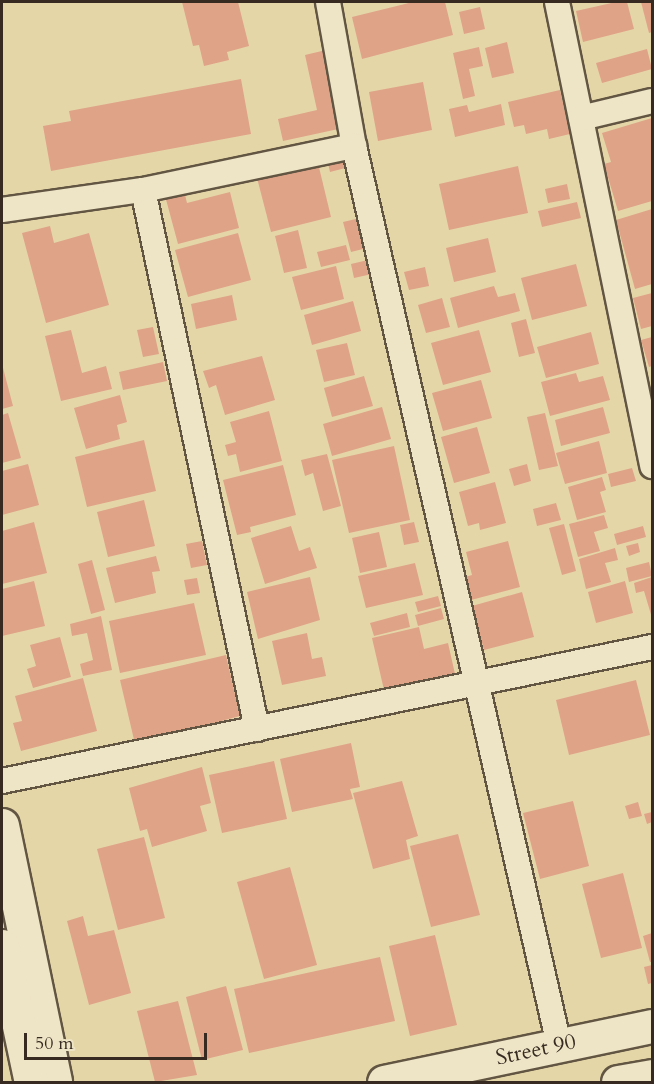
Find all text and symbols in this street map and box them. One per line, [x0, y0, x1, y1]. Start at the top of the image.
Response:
scale bar [27, 1021, 210, 1059]
street label: Street 90 [493, 1029, 579, 1071]
text: 50 m [35, 1031, 74, 1056]

